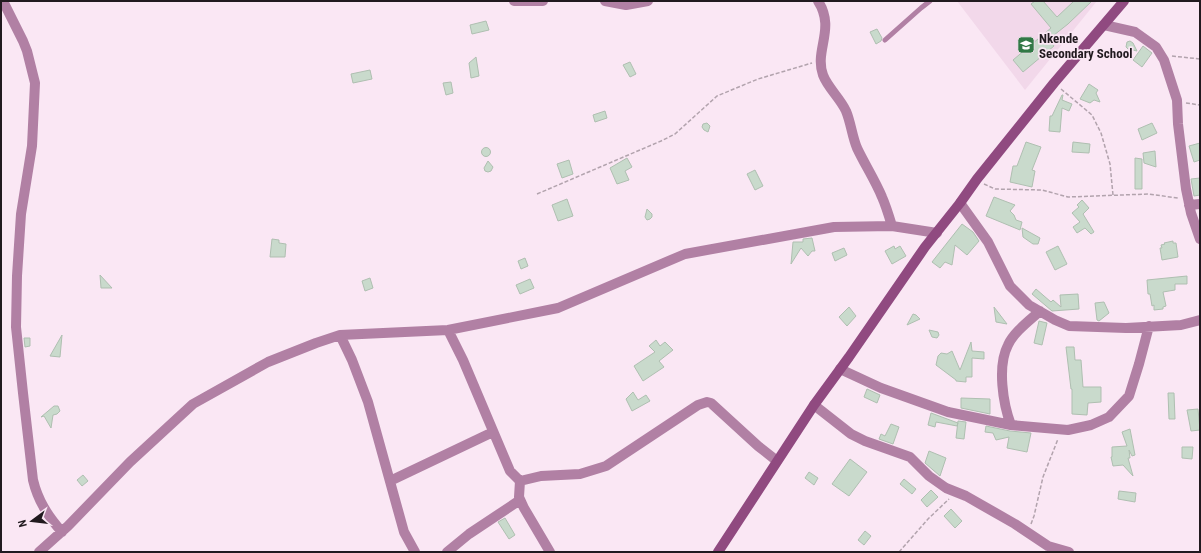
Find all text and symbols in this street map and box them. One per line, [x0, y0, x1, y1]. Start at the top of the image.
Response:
place label: Nkende Secondary School [1039, 31, 1132, 61]
school or university icon: Nkende Secondary School [1016, 35, 1036, 55]
north arrow [12, 501, 52, 541]
text: N [16, 518, 30, 528]

